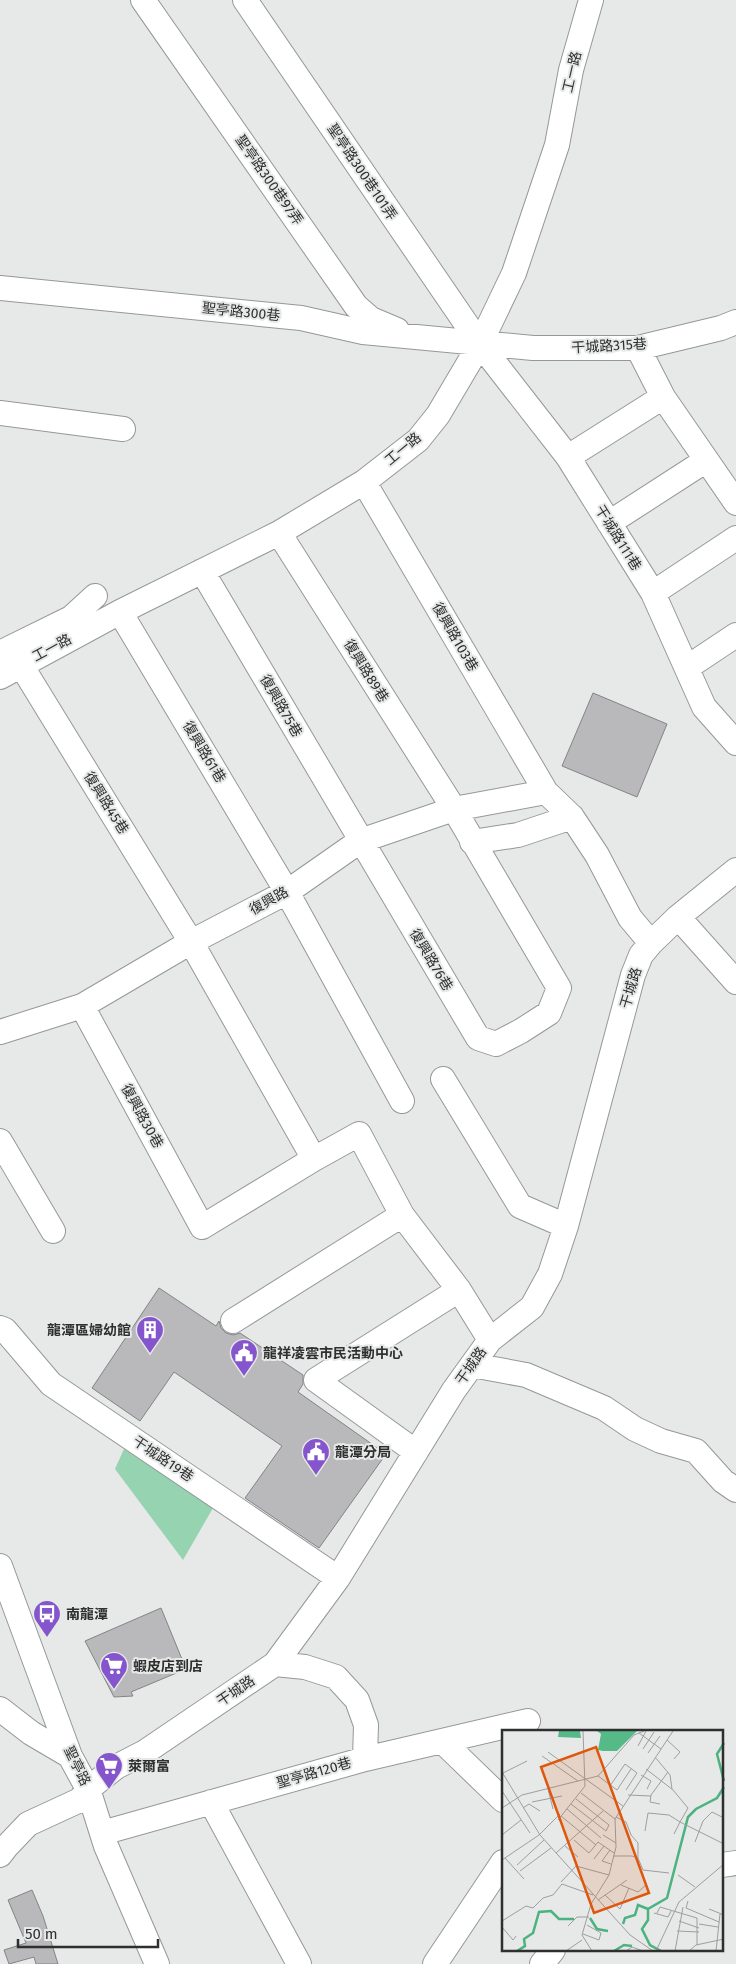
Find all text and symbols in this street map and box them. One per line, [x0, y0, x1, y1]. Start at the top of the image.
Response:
street label: 工一路 [559, 50, 585, 94]
street label: 聖亭路300巷101弄 [324, 121, 400, 223]
street label: 聖亭路300巷97弄 [232, 132, 306, 228]
street label: 聖亭路300巷 [201, 299, 281, 325]
street label: 干城路315巷 [571, 336, 647, 356]
street label: 工一路 [381, 429, 425, 469]
street label: 干城路111巷 [591, 502, 645, 574]
street label: 復興路103巷 [428, 600, 482, 674]
street label: 工一路 [29, 631, 75, 665]
street label: 復興路89巷 [340, 636, 392, 706]
street label: 復興路75巷 [256, 672, 306, 740]
street label: 復興路61巷 [179, 718, 229, 786]
street label: 復興路45巷 [80, 769, 132, 837]
street label: 復興路 [247, 883, 291, 919]
street label: 復興路76巷 [406, 926, 456, 994]
street label: 干城路 [617, 965, 645, 1011]
street label: 復興路30巷 [117, 1081, 167, 1151]
building icon: 龍潭區婦幼館 [135, 1315, 165, 1354]
place label: 龍潭區婦幼館 [47, 1322, 131, 1339]
public building icon: 龍祥凌雲市民活動中心 [229, 1338, 259, 1377]
street label: 干城路 [452, 1344, 490, 1388]
place label: 龍祥凌雲市民活動中心 [263, 1345, 403, 1362]
street label: 干城路19巷 [129, 1433, 197, 1485]
public building icon: 龍潭分局 [301, 1437, 331, 1476]
place label: 龍潭分局 [335, 1444, 391, 1461]
bus stop icon: 南龍潭 [32, 1599, 62, 1638]
place label: 南龍潭 [66, 1606, 108, 1623]
supermarket icon: 蝦皮店到店 [99, 1651, 129, 1690]
place label: 蝦皮店到店 [133, 1658, 203, 1675]
street label: 干城路 [214, 1672, 258, 1710]
inset map [502, 1730, 724, 1952]
street label: 聖亭路 [60, 1743, 94, 1789]
supermarket icon: 萊爾富 [94, 1751, 124, 1790]
street label: 聖亭路120巷 [275, 1754, 353, 1792]
place label: 萊爾富 [128, 1758, 170, 1775]
scale bar [18, 1916, 158, 1948]
text: 50 m [25, 1925, 58, 1943]

